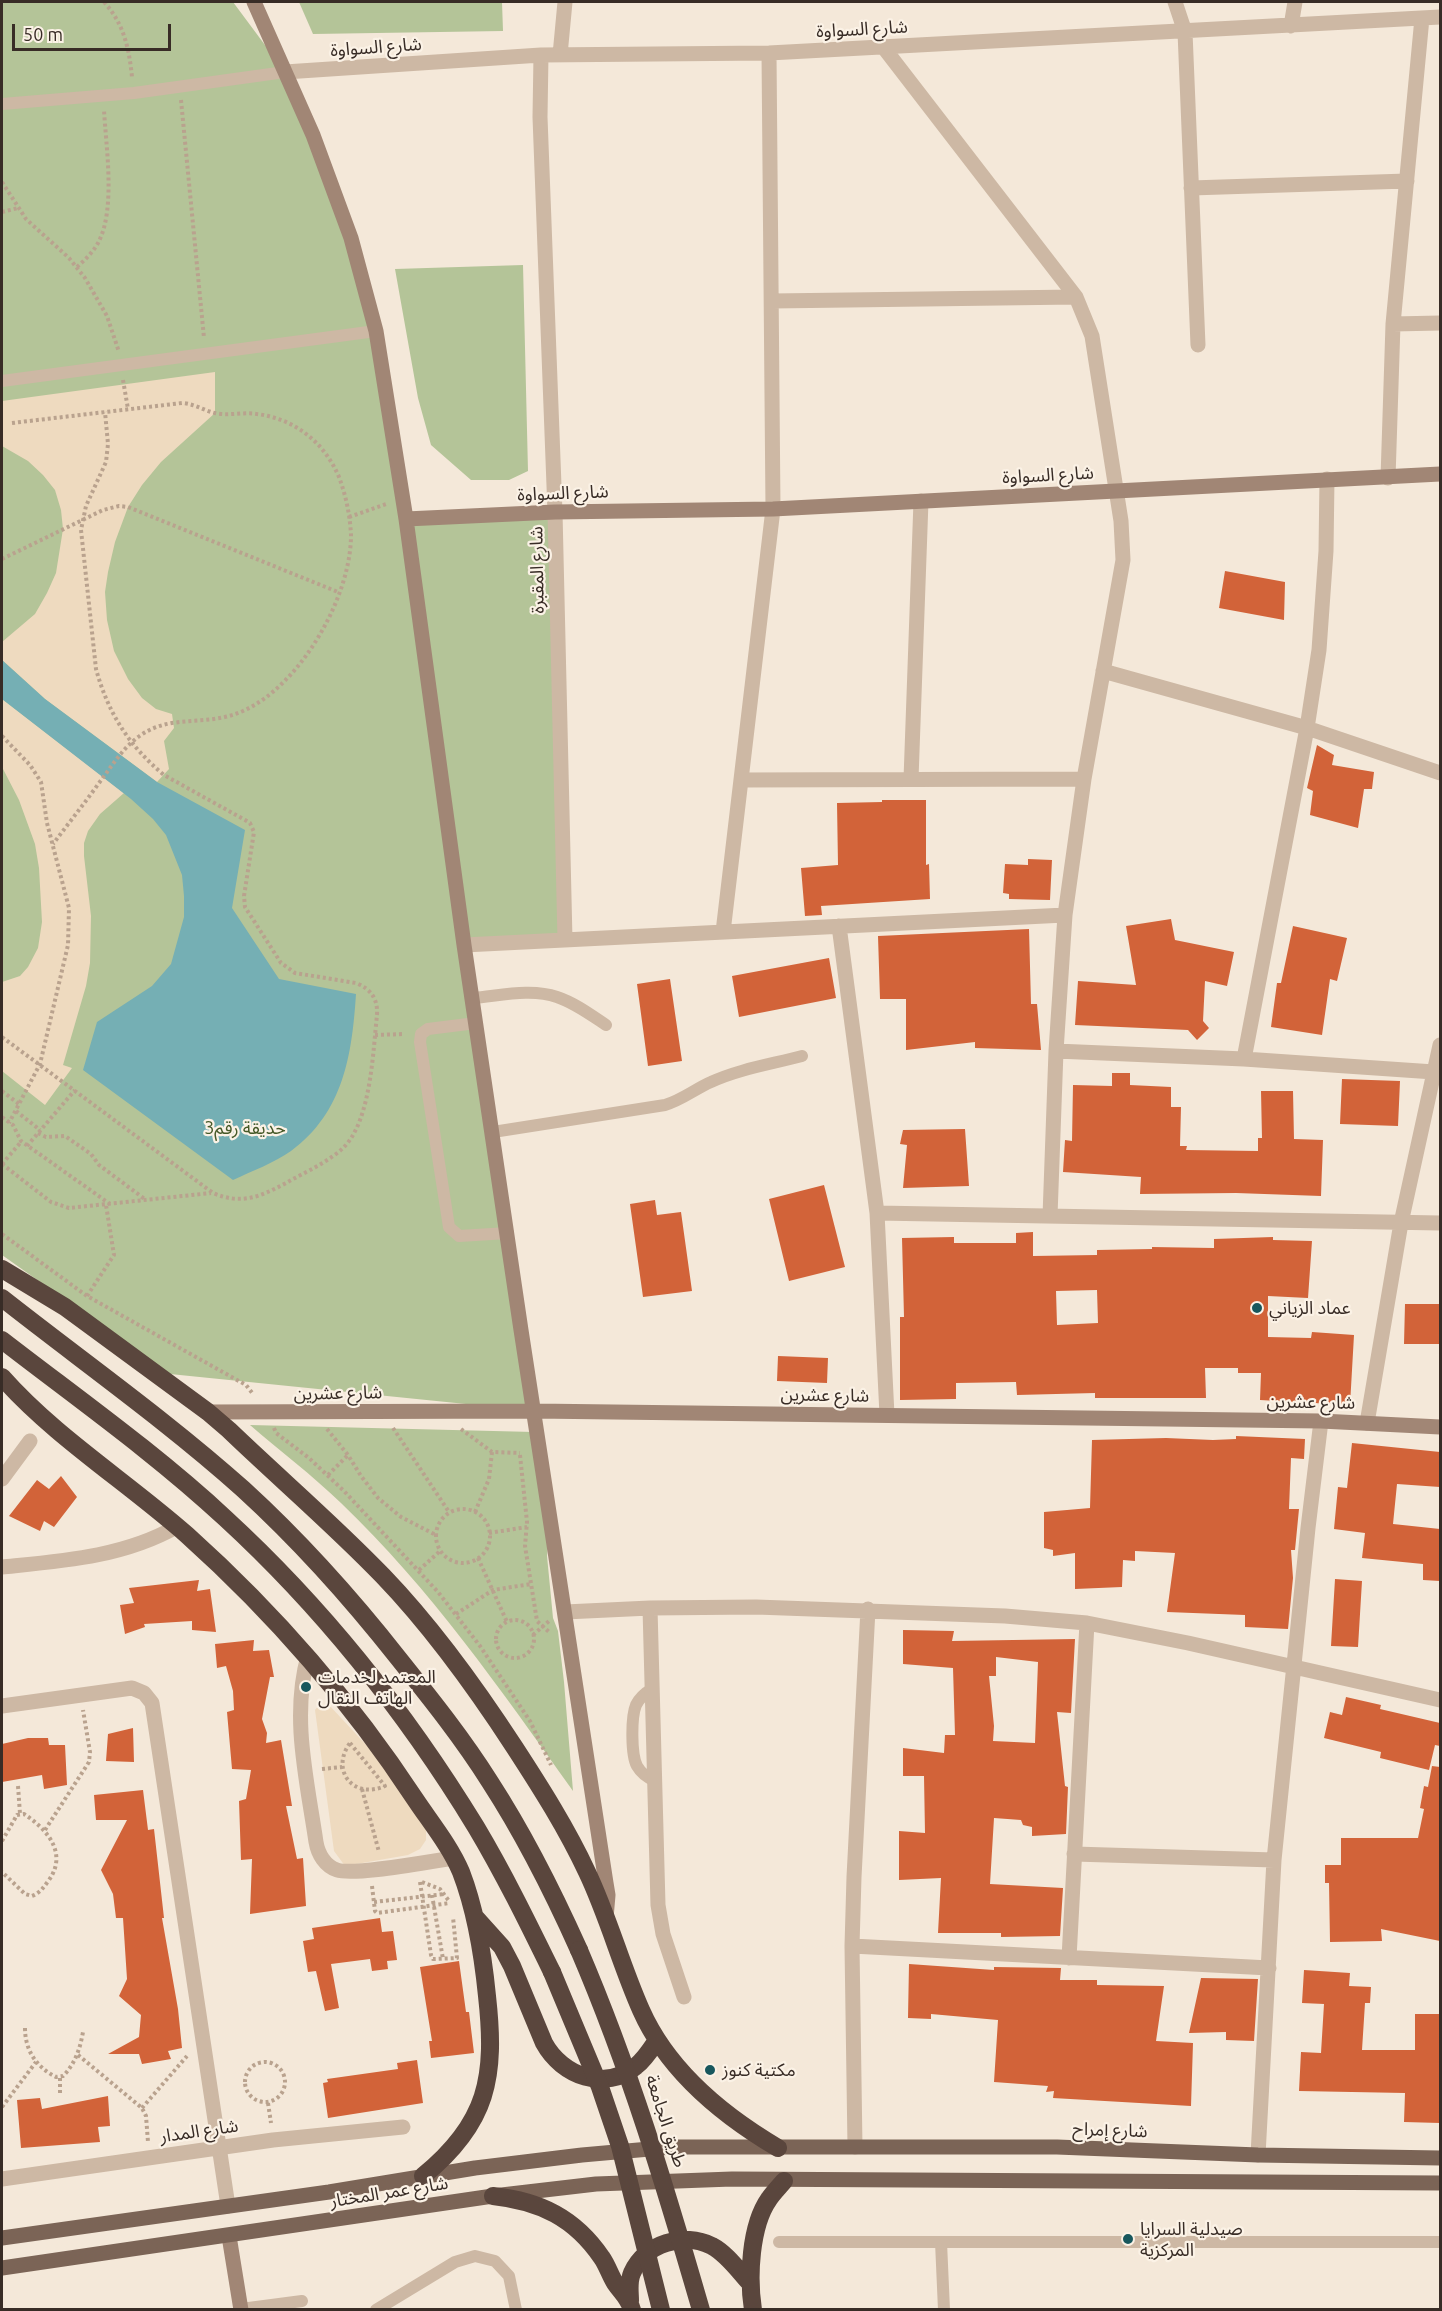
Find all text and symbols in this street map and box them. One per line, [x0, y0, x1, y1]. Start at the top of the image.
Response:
scale bar [15, 12, 174, 50]
street label: شارع السواوة [816, 16, 908, 42]
text: 50 m [23, 24, 63, 44]
street label: شارع السواوة [330, 33, 422, 61]
street label: شارع السواوة [1002, 462, 1094, 488]
street label: شارع السواوة [517, 481, 609, 505]
street label: شارع المقبرة [525, 526, 549, 614]
park label: حديقة رقم3 [204, 1117, 286, 1139]
place label: عماد الزياني [1269, 1297, 1351, 1319]
marker: عماد الزياني [1250, 1301, 1264, 1315]
street label: شارع عشرين [293, 1381, 383, 1405]
street label: شارع عشرين [780, 1383, 870, 1407]
street label: شارع عشرين [1266, 1390, 1356, 1414]
place label: المعتمد لخدمات الهاتف النقال [318, 1666, 436, 1708]
marker: المعتمد لخدمات الهاتف النقال [299, 1680, 313, 1694]
place label: مكتية كنوز [722, 2059, 796, 2081]
marker: مكتية كنوز [703, 2063, 717, 2077]
street label: طريق الجامعة [641, 2072, 691, 2170]
street label: شارع المدار [158, 2115, 240, 2147]
street label: شارع إمراح [1072, 2118, 1148, 2142]
street label: شارع عمر المختار [328, 2172, 450, 2212]
place label: صيدلية السرايا المركزية [1140, 2218, 1243, 2260]
marker: صيدلية السرايا المركزية [1121, 2232, 1135, 2246]

